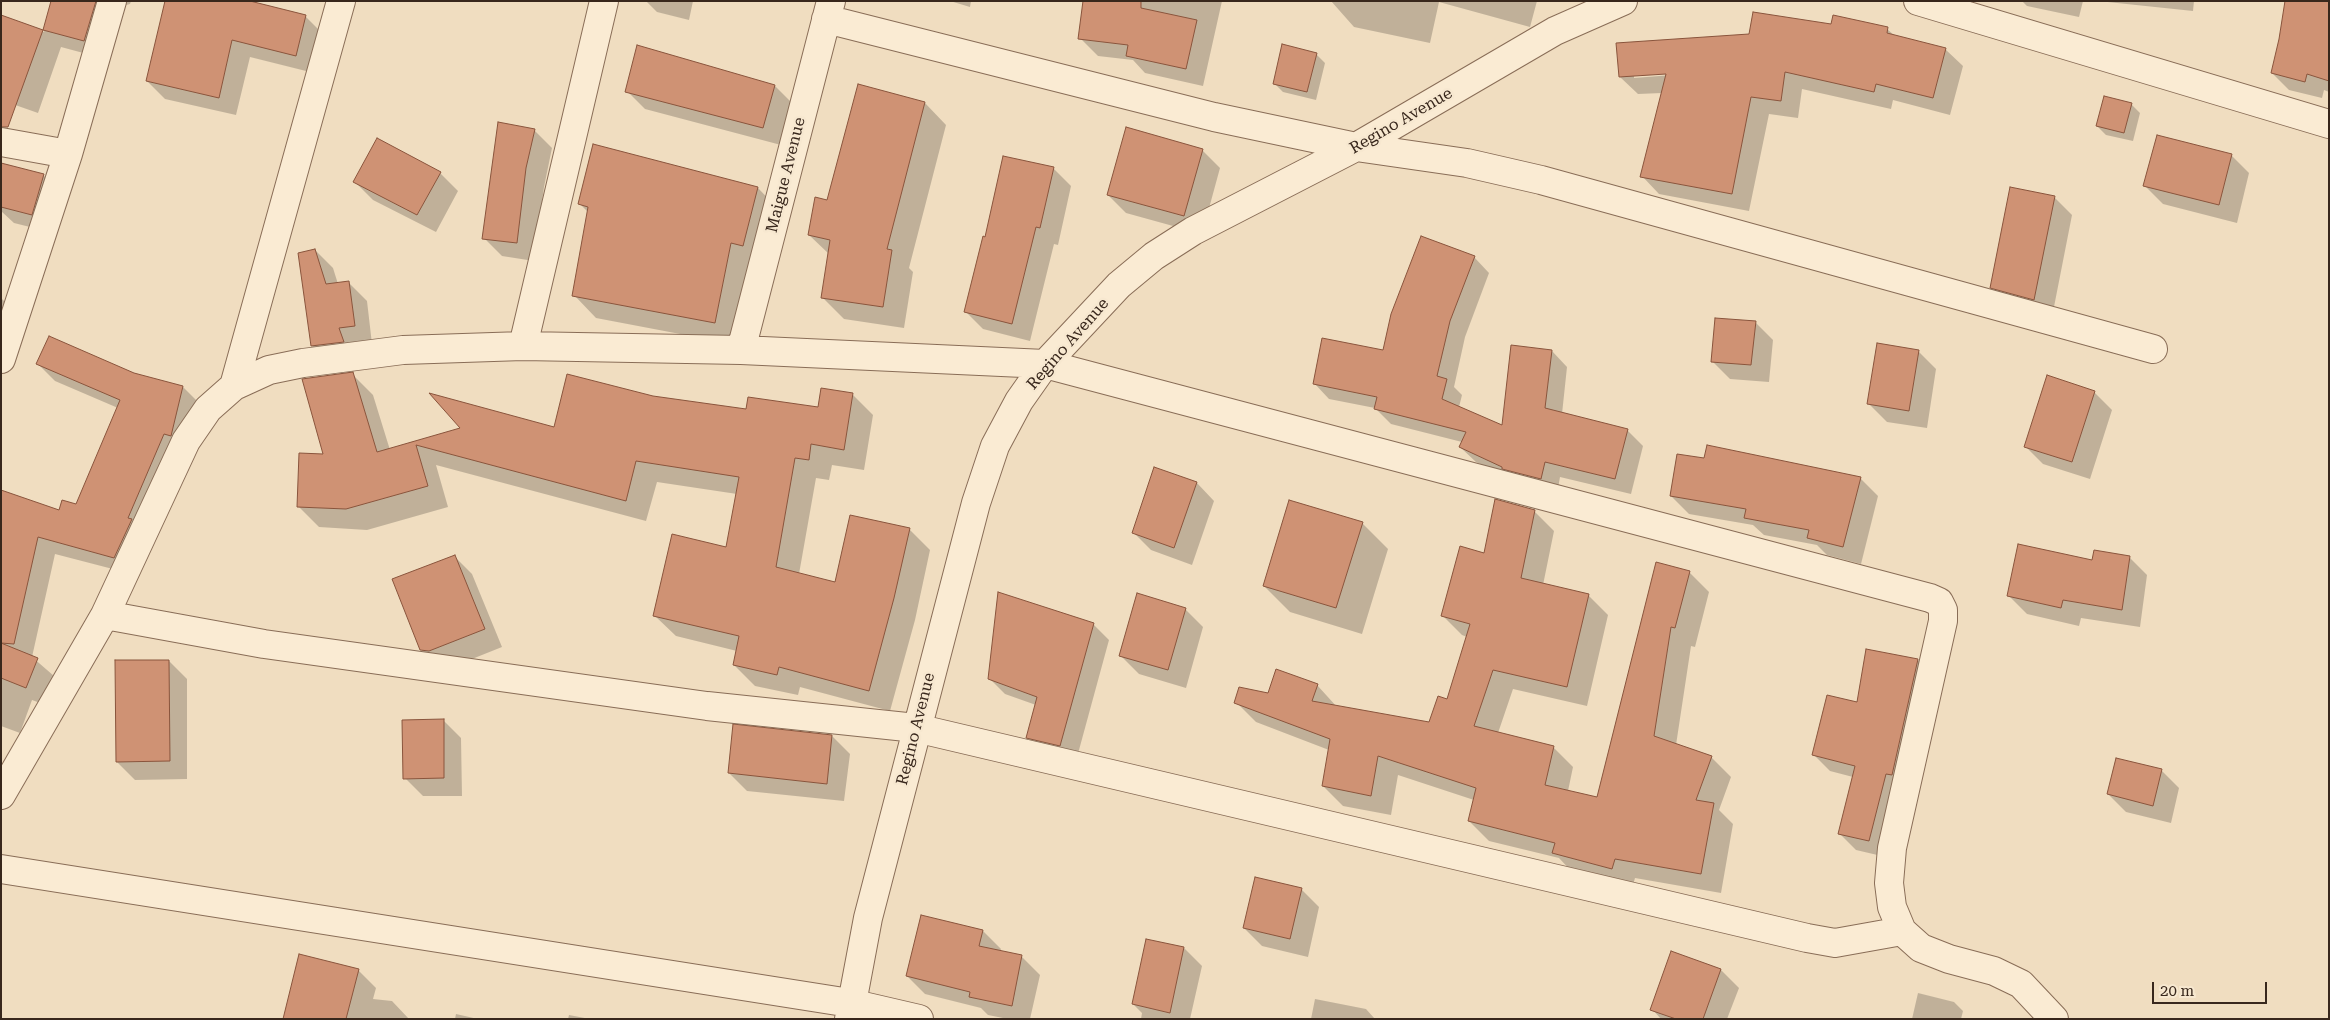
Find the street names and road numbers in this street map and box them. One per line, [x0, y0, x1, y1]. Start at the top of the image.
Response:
street label: Regino Avenue [1346, 84, 1456, 158]
street label: Maigue Avenue [762, 115, 810, 235]
street label: Regino Avenue [1023, 294, 1113, 394]
street label: Regino Avenue [893, 671, 939, 787]

